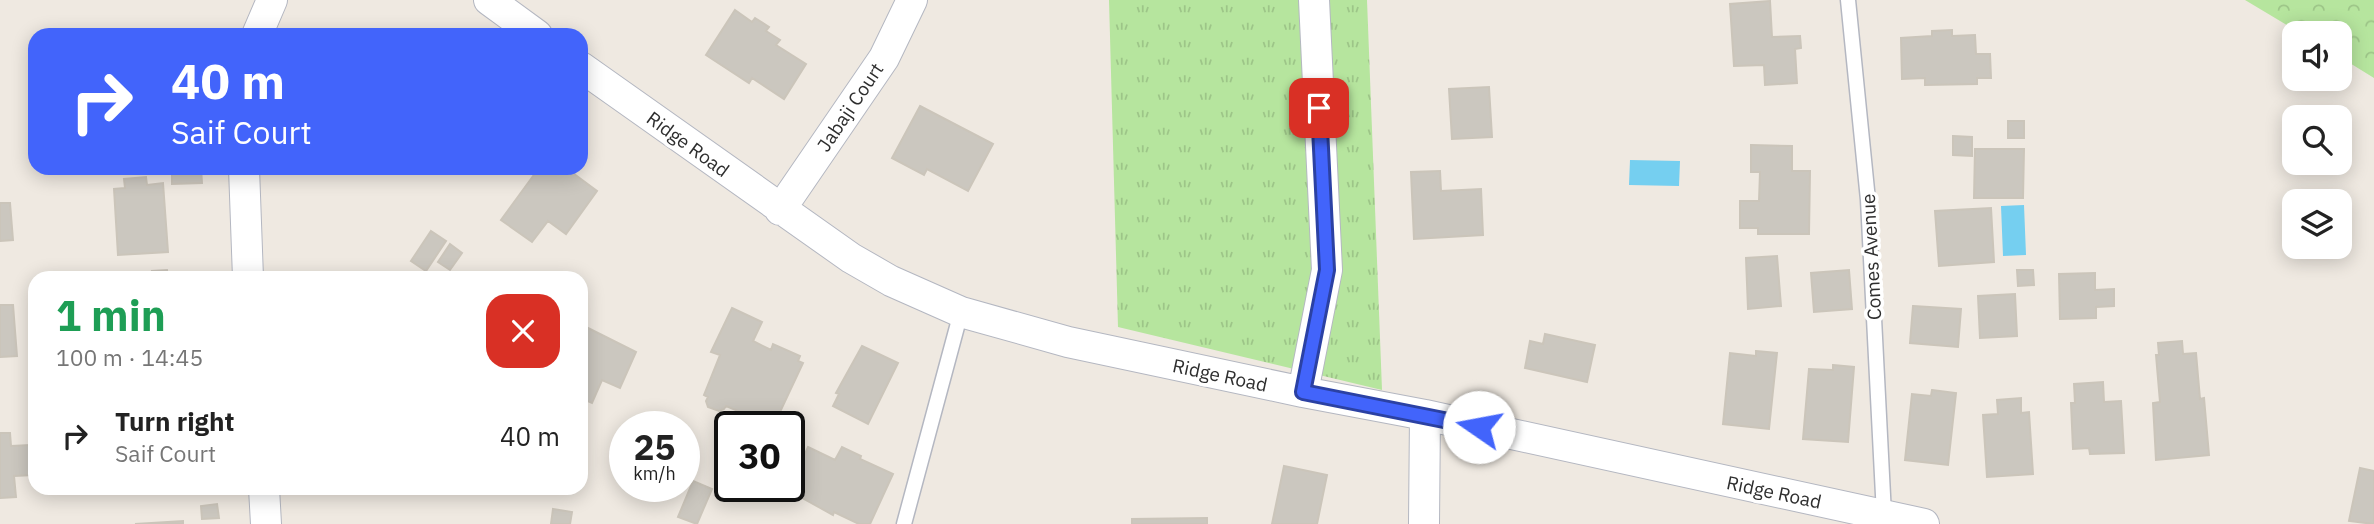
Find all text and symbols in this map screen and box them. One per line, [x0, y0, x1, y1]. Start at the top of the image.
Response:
map controls [2282, 21, 2352, 259]
button: sound [2282, 21, 2352, 91]
text: 40 m [171, 49, 285, 112]
icon: right [56, 56, 147, 147]
street label: Jabaji Court [812, 58, 888, 156]
pin [1289, 78, 1349, 138]
icon: arrive [1300, 89, 1338, 127]
button: search [2282, 105, 2352, 175]
street label: Ridge Road [642, 106, 734, 182]
text: Saif Court [171, 111, 312, 153]
button: layers [2282, 189, 2352, 259]
street label: Comes Avenue [1856, 193, 1886, 321]
text: 1 min [56, 288, 166, 343]
button: close [486, 294, 560, 368]
text: 100 m · 14:45 [56, 342, 203, 372]
street label: Ridge Road [1170, 353, 1270, 397]
position arrow [1442, 390, 1516, 464]
text: Turn right [115, 404, 234, 438]
speed limit sign: 30 [714, 411, 805, 502]
icon: right [56, 417, 94, 455]
text: 40 m [500, 419, 560, 453]
text: 25 [633, 424, 676, 470]
text: Saif Court [115, 438, 216, 468]
text: km/h [633, 462, 676, 485]
street label: Ridge Road [1724, 470, 1824, 514]

